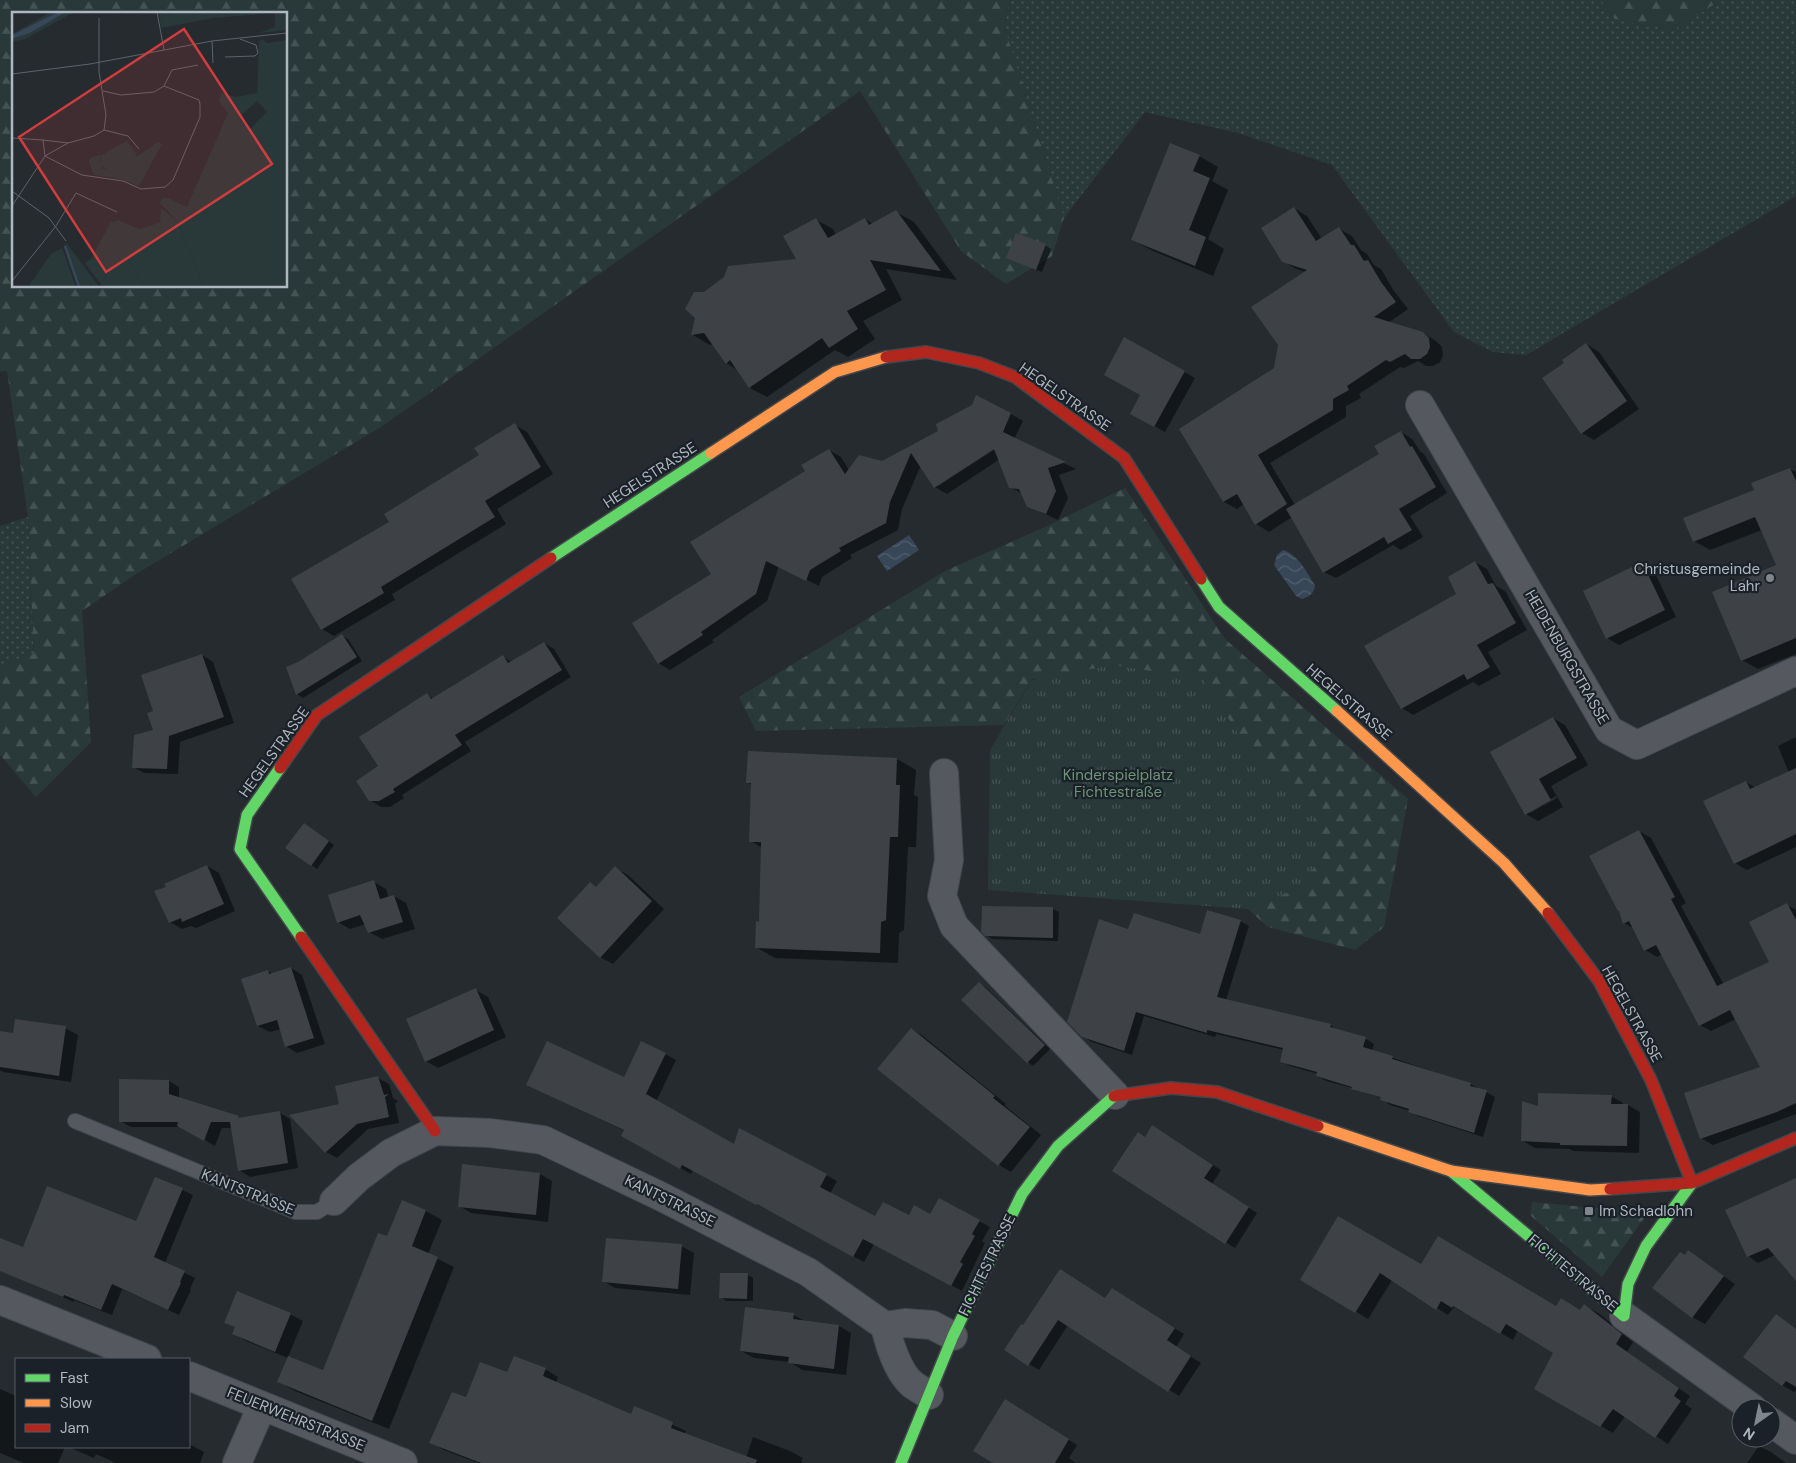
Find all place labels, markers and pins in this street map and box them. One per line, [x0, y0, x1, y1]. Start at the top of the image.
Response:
place label: Christusgemeinde Lahr [1634, 559, 1760, 596]
marker: Christusgemeinde Lahr [1764, 572, 1776, 584]
place label: Im Schadlohn [1599, 1201, 1693, 1221]
marker: Im Schadlohn [1583, 1205, 1595, 1217]

